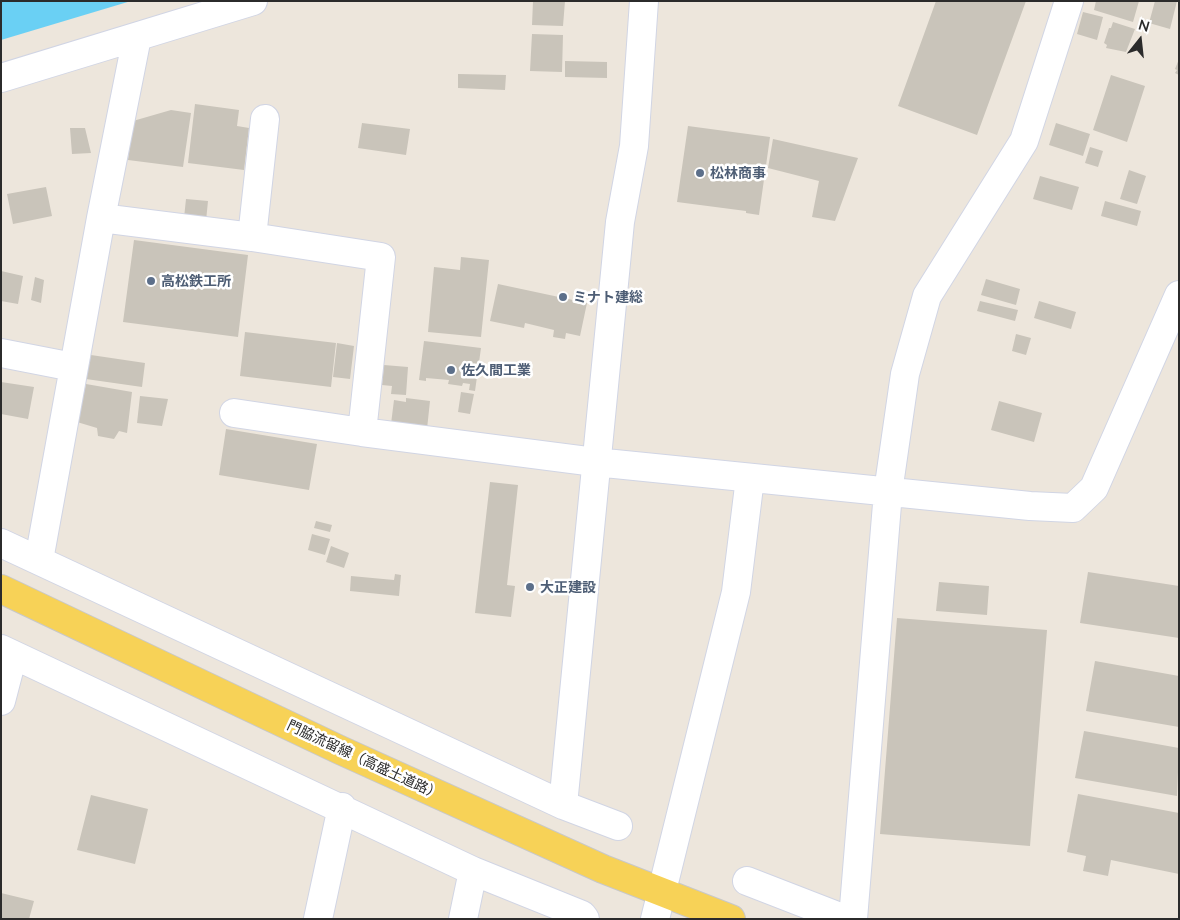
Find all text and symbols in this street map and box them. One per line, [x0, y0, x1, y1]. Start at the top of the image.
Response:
north arrow [1115, 15, 1165, 65]
text: N [1137, 15, 1152, 35]
place label: 松林商事 [710, 165, 766, 181]
marker: 松林商事 [694, 167, 706, 179]
place label: 高松鉄工所 [161, 273, 231, 289]
marker: 高松鉄工所 [145, 275, 157, 287]
place label: ミナト建総 [573, 289, 643, 305]
marker: ミナト建総 [557, 291, 569, 303]
place label: 佐久間工業 [461, 362, 531, 378]
marker: 佐久間工業 [445, 364, 457, 376]
place label: 大正建設 [540, 579, 596, 595]
marker: 大正建設 [524, 581, 536, 593]
street label: 門脇流留線（高盛土道路） [284, 717, 444, 803]

